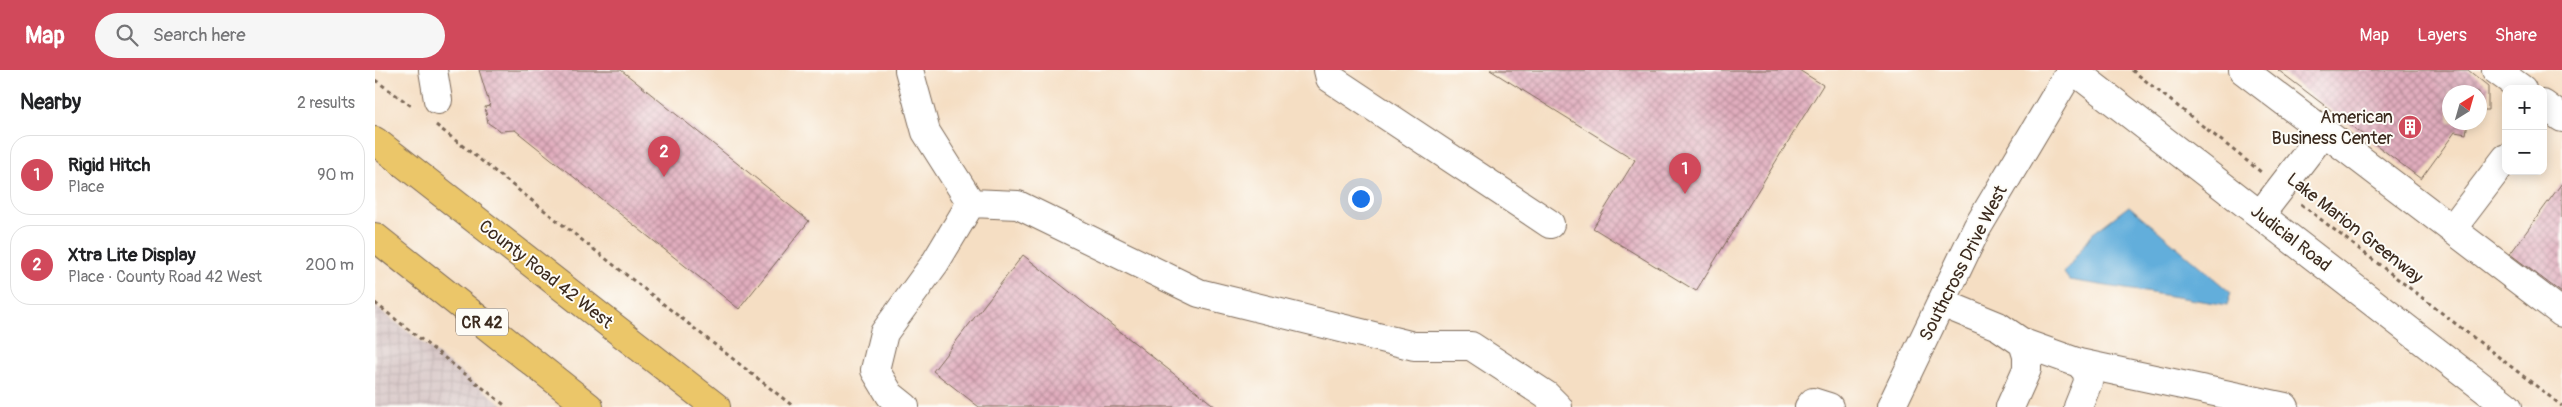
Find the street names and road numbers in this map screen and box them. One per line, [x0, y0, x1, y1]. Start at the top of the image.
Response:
street label: Lake Marion Greenway [2282, 168, 2428, 289]
street label: Southcross Drive West [1914, 181, 2013, 345]
street label: Judicial Road [2246, 200, 2336, 277]
street label: County Road 42 West [474, 215, 618, 334]
road number: CR 42 [456, 308, 508, 336]

